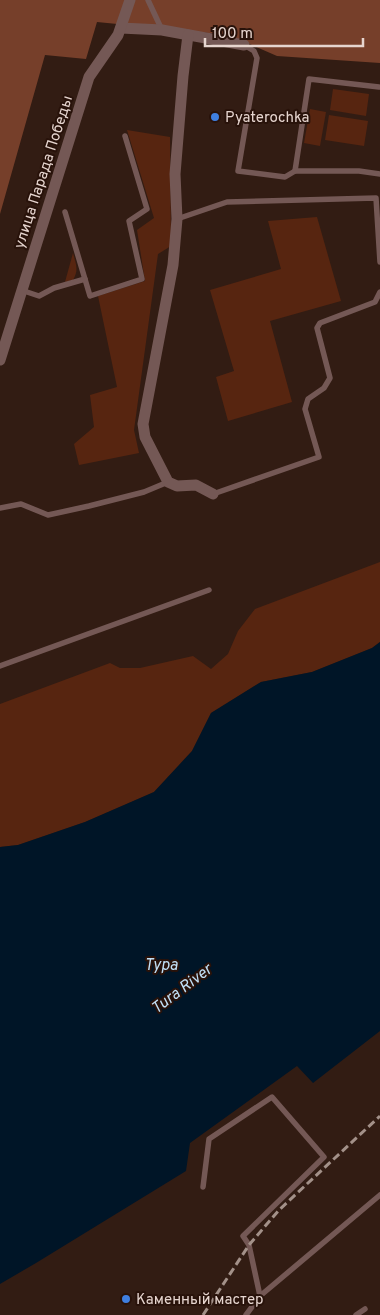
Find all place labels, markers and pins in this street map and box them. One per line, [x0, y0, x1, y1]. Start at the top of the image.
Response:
place label: Pyaterochka [225, 109, 309, 128]
marker: Pyaterochka [209, 111, 221, 123]
place label: Каменный мастер [136, 1291, 264, 1310]
marker: Каменный мастер [120, 1293, 132, 1305]

